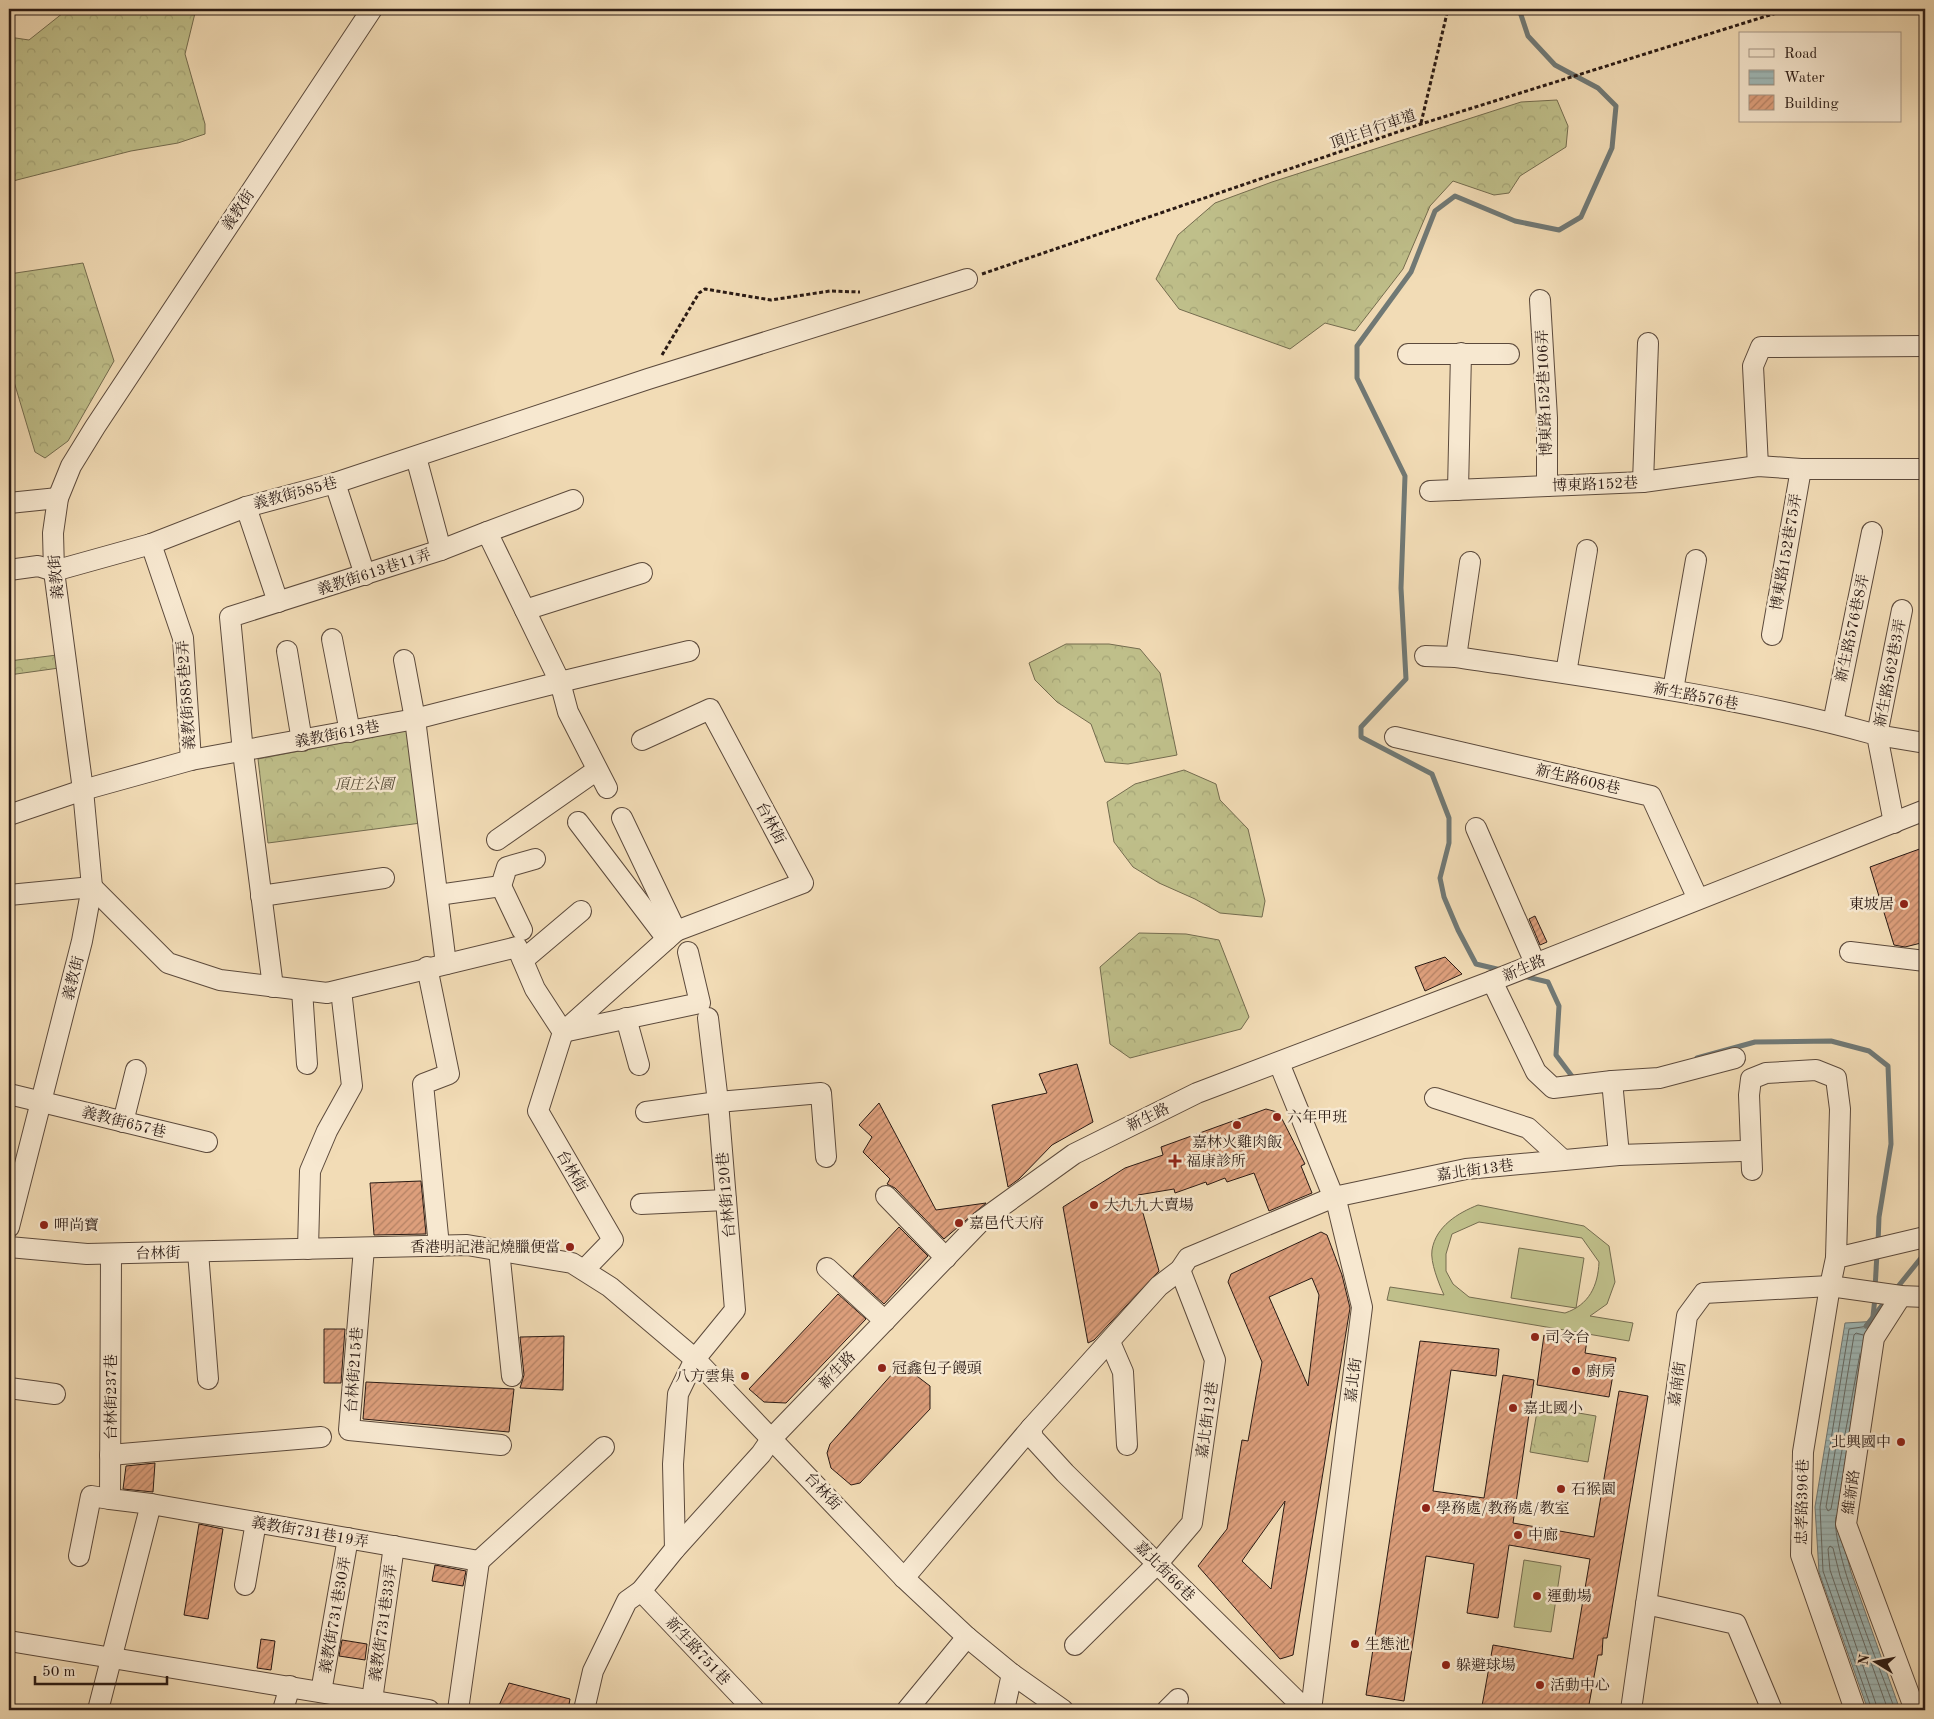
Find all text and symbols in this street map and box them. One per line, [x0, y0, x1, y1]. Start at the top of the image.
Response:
legend [1739, 32, 1902, 122]
text: Road [1784, 47, 1818, 62]
text: Water [1784, 71, 1825, 86]
text: Building [1784, 97, 1839, 112]
street label: 頂庄自行車道 [1328, 107, 1418, 152]
street label: 義教街 [219, 187, 258, 234]
street label: 博東路152巷106弄 [1534, 329, 1555, 457]
street label: 義教街585巷 [251, 474, 339, 513]
street label: 博東路152巷 [1552, 475, 1638, 494]
street label: 博東路152巷75弄 [1768, 492, 1805, 612]
street label: 義教街613巷11弄 [315, 546, 433, 599]
street label: 義教街 [46, 554, 67, 600]
street label: 新生路576巷8弄 [1833, 573, 1872, 684]
street label: 新生路562巷3弄 [1872, 618, 1909, 729]
street label: 義教街585巷2弄 [174, 640, 199, 750]
street label: 新生路576巷 [1652, 680, 1740, 713]
street label: 義教街613巷 [293, 718, 381, 751]
street label: 新生路608巷 [1534, 762, 1622, 797]
park label: 頂庄公園 [334, 776, 396, 793]
street label: 台林街 [752, 799, 789, 847]
place label: 東坡居 [1849, 896, 1894, 913]
marker: 東坡居 [1898, 898, 1910, 910]
street label: 新生路 [1500, 952, 1548, 985]
street label: 義教街 [60, 954, 87, 1002]
street label: 新生路 [1124, 1100, 1172, 1135]
street label: 義教街657巷 [80, 1104, 168, 1141]
place label: 六年甲班 [1287, 1109, 1347, 1126]
marker: 六年甲班 [1271, 1111, 1283, 1123]
marker: 嘉林火雞肉飯 [1231, 1119, 1243, 1131]
place label: 嘉林火雞肉飯 [1192, 1134, 1282, 1151]
street label: 台林街 [553, 1148, 590, 1195]
street label: 台林街120巷 [714, 1151, 739, 1239]
place label: 福康診所 [1186, 1153, 1246, 1170]
marker: 福康診所 [1168, 1154, 1182, 1168]
street label: 嘉北街13巷 [1436, 1157, 1515, 1184]
place label: 大九九大賣場 [1104, 1197, 1194, 1214]
marker: 大九九大賣場 [1088, 1199, 1100, 1211]
place label: 嘉邑代天府 [969, 1215, 1044, 1232]
place label: 呷尚寶 [54, 1217, 99, 1234]
marker: 嘉邑代天府 [953, 1217, 965, 1229]
marker: 呷尚寶 [38, 1219, 50, 1231]
place label: 香港明記港記燒臘便當 [410, 1239, 560, 1256]
marker: 香港明記港記燒臘便當 [564, 1241, 576, 1253]
street label: 台林街 [135, 1245, 181, 1262]
street label: 台林街215巷 [343, 1326, 366, 1414]
place label: 司令台 [1545, 1329, 1590, 1346]
marker: 司令台 [1529, 1331, 1541, 1343]
street label: 新生路 [816, 1348, 859, 1392]
street label: 台林街237巷 [103, 1354, 120, 1440]
street label: 嘉北街 [1342, 1357, 1365, 1403]
place label: 冠鑫包子饅頭 [892, 1360, 982, 1377]
street label: 嘉南街 [1666, 1361, 1689, 1408]
marker: 冠鑫包子饅頭 [876, 1362, 888, 1374]
place label: 廚房 [1586, 1363, 1616, 1380]
marker: 廚房 [1570, 1365, 1582, 1377]
place label: 八方雲集 [675, 1368, 735, 1385]
marker: 八方雲集 [739, 1370, 751, 1382]
street label: 嘉北街12巷 [1194, 1381, 1221, 1460]
place label: 嘉北國小 [1523, 1400, 1583, 1417]
marker: 嘉北國小 [1507, 1402, 1519, 1414]
place label: 北興國中 [1831, 1434, 1891, 1451]
marker: 北興國中 [1895, 1436, 1907, 1448]
street label: 忠孝路396巷 [1793, 1459, 1812, 1545]
street label: 台林街 [801, 1469, 844, 1514]
street label: 維新路 [1840, 1469, 1863, 1516]
place label: 石猴園 [1571, 1481, 1616, 1498]
marker: 石猴園 [1555, 1483, 1567, 1495]
place label: 學務處/教務處/教室 [1436, 1500, 1570, 1517]
marker: 學務處/教務處/教室 [1420, 1502, 1432, 1514]
street label: 義教街731巷19弄 [250, 1514, 370, 1551]
place label: 中廊 [1528, 1527, 1558, 1544]
marker: 中廊 [1512, 1529, 1524, 1541]
street label: 嘉北街66巷 [1131, 1538, 1198, 1605]
street label: 義教街731巷30弄 [317, 1555, 354, 1675]
street label: 義教街731巷33弄 [367, 1563, 400, 1683]
place label: 運動場 [1547, 1588, 1592, 1605]
marker: 運動場 [1531, 1590, 1543, 1602]
street label: 新生路751巷 [662, 1614, 733, 1689]
place label: 生態池 [1365, 1636, 1410, 1653]
north arrow [1852, 1636, 1902, 1686]
marker: 生態池 [1349, 1638, 1361, 1650]
text: N [1856, 1653, 1872, 1666]
scale bar [35, 1654, 168, 1686]
place label: 躲避球場 [1456, 1657, 1516, 1674]
marker: 躲避球場 [1440, 1659, 1452, 1671]
text: 50 m [42, 1665, 76, 1680]
place label: 活動中心 [1550, 1677, 1610, 1694]
marker: 活動中心 [1534, 1679, 1546, 1691]

